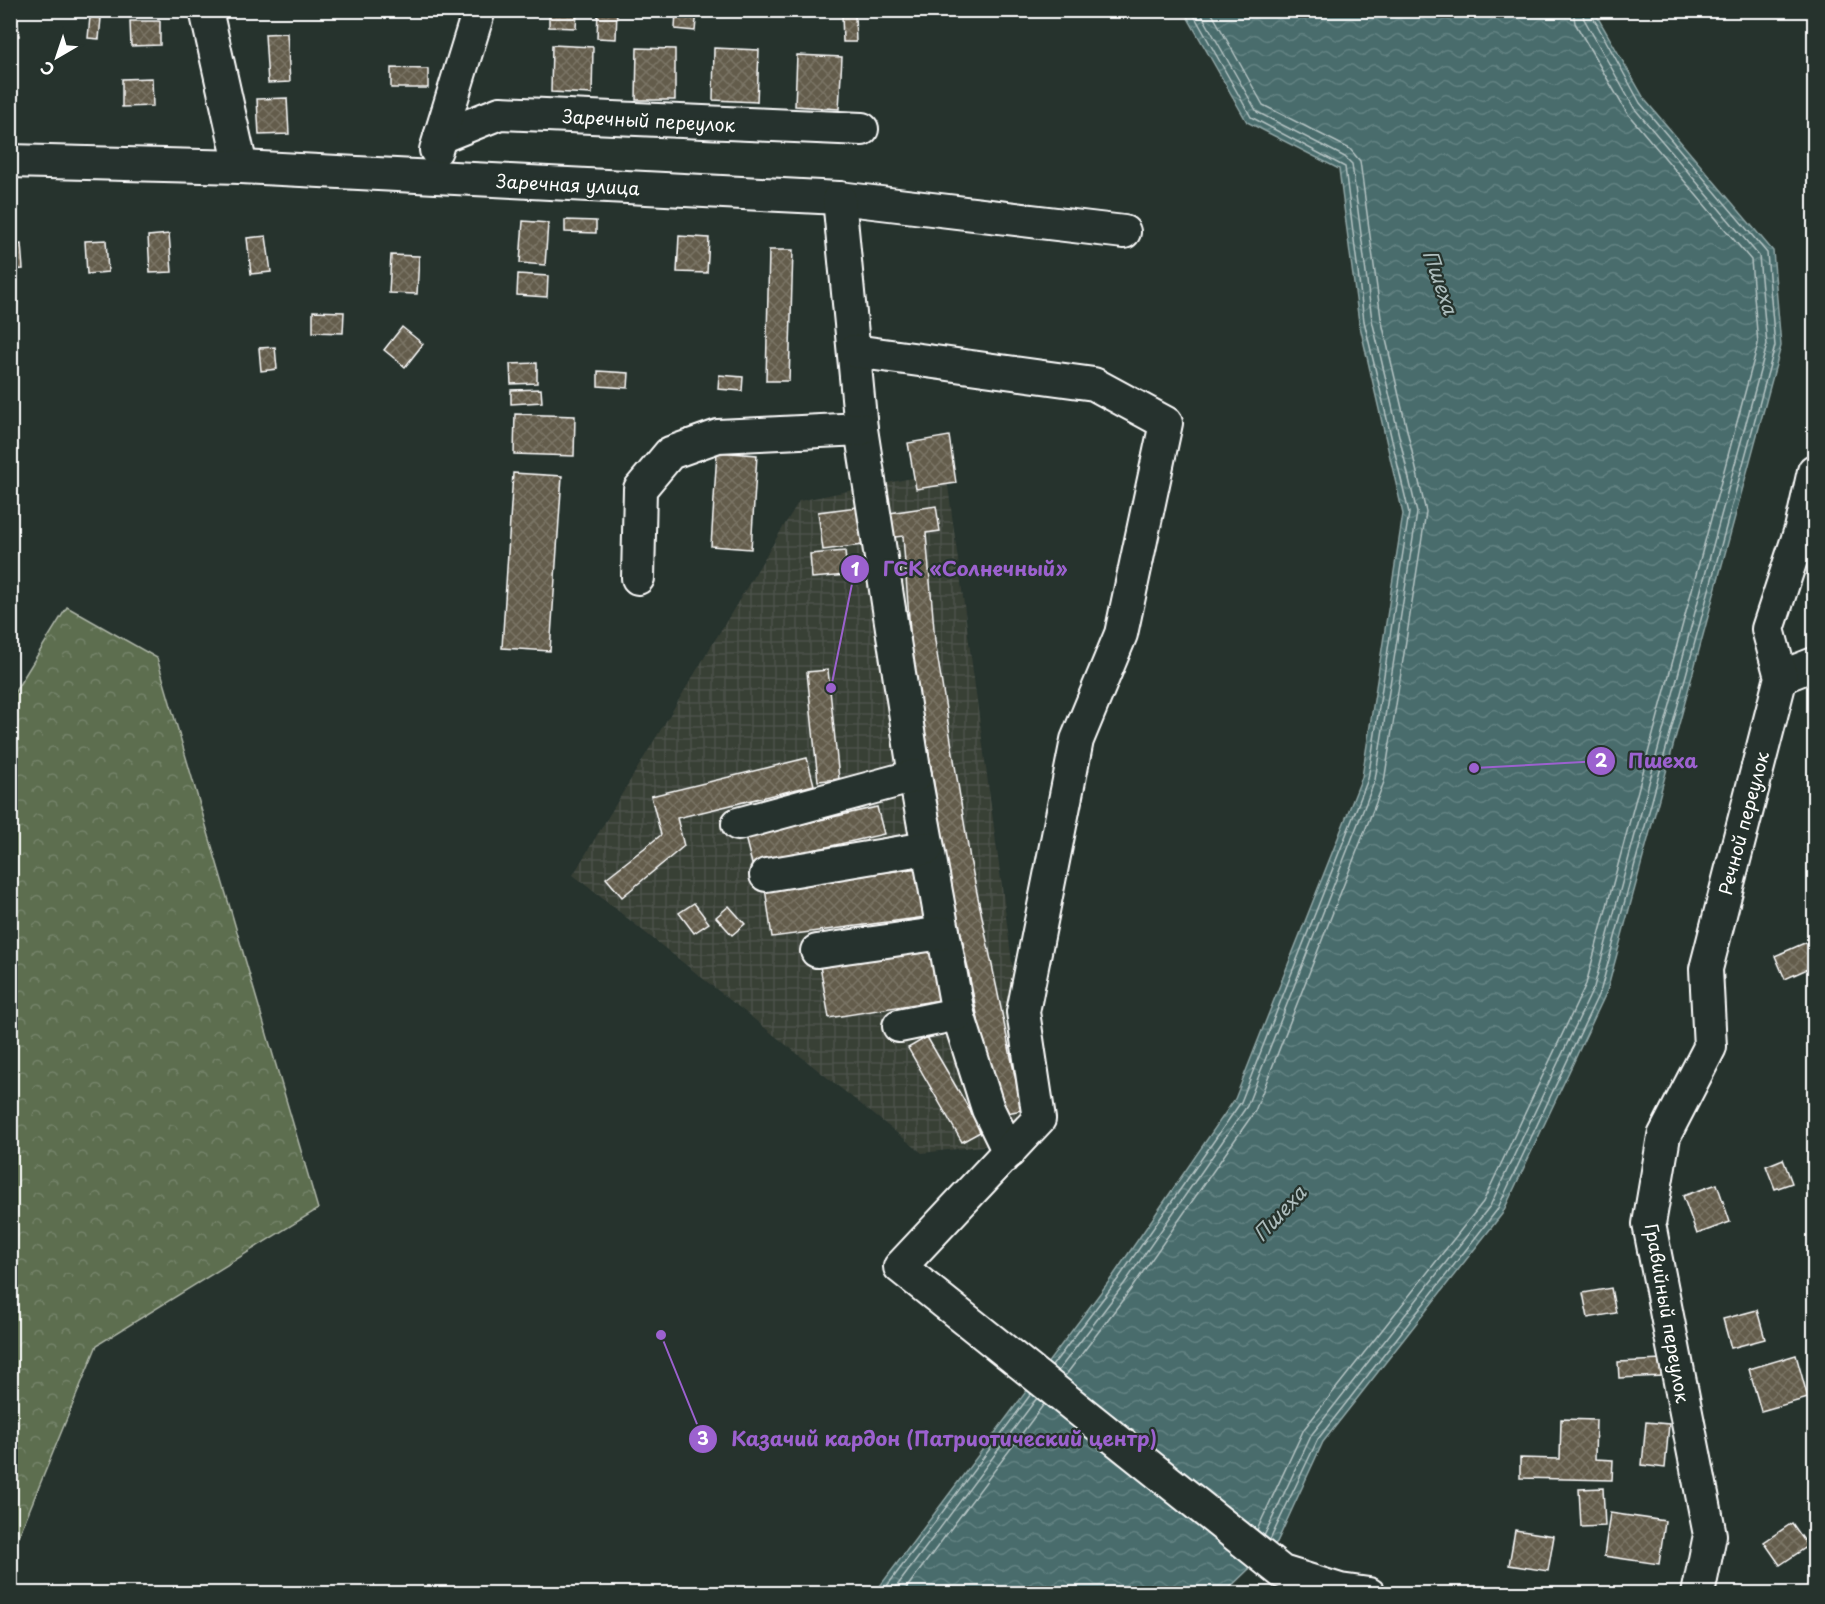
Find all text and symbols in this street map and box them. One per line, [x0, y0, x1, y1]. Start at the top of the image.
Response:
north arrow [27, 27, 87, 87]
text: С [35, 56, 59, 83]
street label: Заречный переулок [562, 102, 736, 138]
street label: Заречная улица [496, 167, 641, 201]
water label: Пшеха [1416, 246, 1466, 319]
callout: ГСК «Солнечный» [840, 550, 1079, 588]
text: ГСК «Солнечный» [883, 553, 1067, 583]
text: 1 [851, 555, 860, 582]
callout: Пшеха [1586, 742, 1710, 780]
text: Пшеха [1628, 745, 1698, 775]
text: 2 [1595, 746, 1608, 773]
street label: Речной переулок [1711, 748, 1775, 898]
water label: Пшеха [1245, 1178, 1313, 1248]
street label: Гравийный переулок [1639, 1221, 1697, 1405]
callout: Казачий кардон (Патриотический центр) [688, 1420, 1170, 1458]
text: Казачий кардон (Патриотический центр) [731, 1423, 1157, 1453]
text: 3 [697, 1424, 709, 1451]

